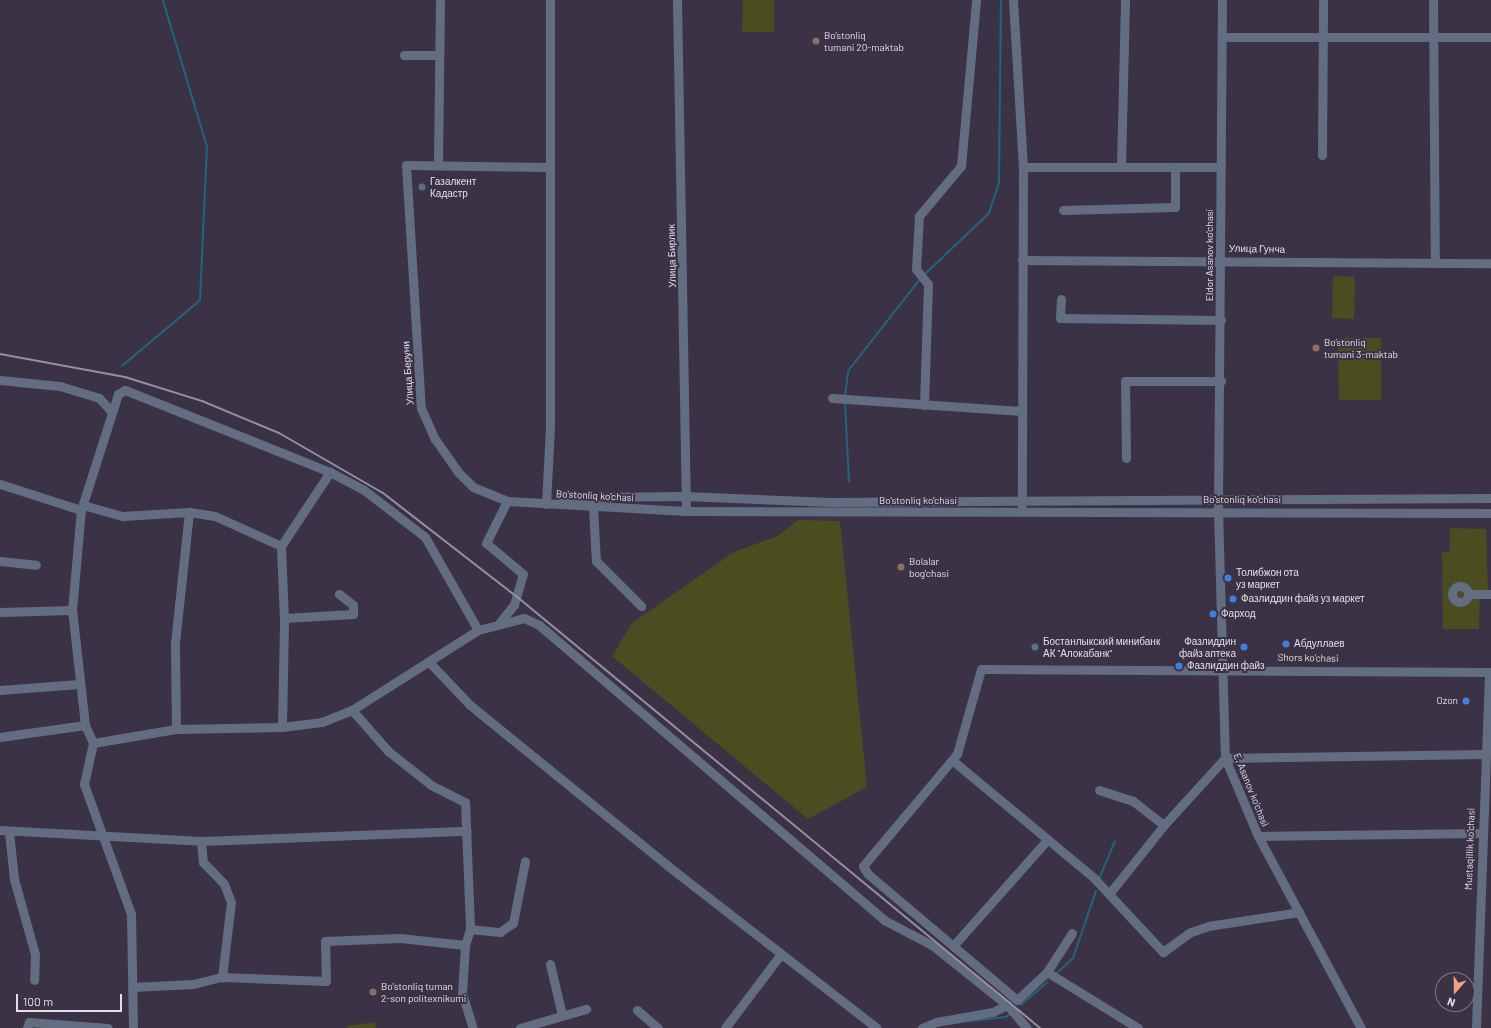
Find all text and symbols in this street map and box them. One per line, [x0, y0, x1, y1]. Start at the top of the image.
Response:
place label: Bo’stonliq tumani 20-maktab [824, 29, 904, 52]
marker: Bo’stonliq tumani 20-maktab [811, 36, 821, 46]
place label: Газалкент Кадастр [430, 175, 476, 198]
marker: Газалкент Кадастр [417, 182, 427, 192]
street label: Eldor Asanov ko'chasi [1204, 209, 1216, 301]
street label: Улица Бирлик [665, 224, 679, 288]
street label: Улица Гунча [1229, 243, 1285, 255]
place label: Bo’stonliq tumani 3-maktab [1324, 336, 1398, 360]
street label: Улица Беруни [400, 341, 416, 405]
marker: Bo’stonliq tumani 3-maktab [1311, 343, 1321, 353]
street label: Bo'stonliq ko'chasi [556, 488, 634, 504]
street label: Bo'stonliq ko'chasi [1203, 494, 1281, 506]
street label: Bo'stonliq ko'chasi [879, 495, 957, 507]
place label: Bolalar bog'chasi [909, 555, 949, 578]
marker: Bolalar bog'chasi [896, 562, 906, 572]
place label: Толибжон ота уз маркет [1236, 566, 1299, 590]
marker: Толибжон ота уз маркет [1223, 573, 1233, 583]
place label: Фазлиддин файз уз маркет [1241, 593, 1365, 605]
marker: Фазлиддин файз уз маркет [1228, 594, 1238, 604]
place label: Фарход [1221, 608, 1256, 620]
marker: Фарход [1208, 609, 1218, 619]
place label: Бостанлыкский минибанк АК "Алокабанк" [1043, 635, 1160, 658]
place label: Фазлиддин файз аптека [1179, 635, 1236, 658]
place label: Абдуллаев [1294, 638, 1345, 650]
marker: Абдуллаев [1281, 639, 1291, 649]
marker: Бостанлыкский минибанк АК "Алокабанк" [1030, 642, 1040, 652]
marker: Фазлиддин файз аптека [1239, 642, 1249, 652]
street label: Shors ko'chasi [1277, 651, 1339, 665]
place label: Фазлиддин файз [1187, 660, 1265, 672]
marker: Фазлиддин файз [1174, 661, 1184, 671]
place label: Ozon [1436, 695, 1458, 707]
marker: Ozon [1461, 696, 1471, 706]
street label: E. Asanov ko'chasi [1231, 752, 1271, 828]
street label: Mustaqillik ko'chasi [1463, 808, 1477, 890]
north arrow [1435, 972, 1475, 1012]
place label: Bo'stonliq tuman 2-son politexnikumi [381, 980, 466, 1004]
scale bar [18, 986, 124, 1012]
marker: Bo'stonliq tuman 2-son politexnikumi [368, 987, 378, 997]
text: 100 m [23, 994, 53, 1008]
text: N [1445, 995, 1457, 1010]

